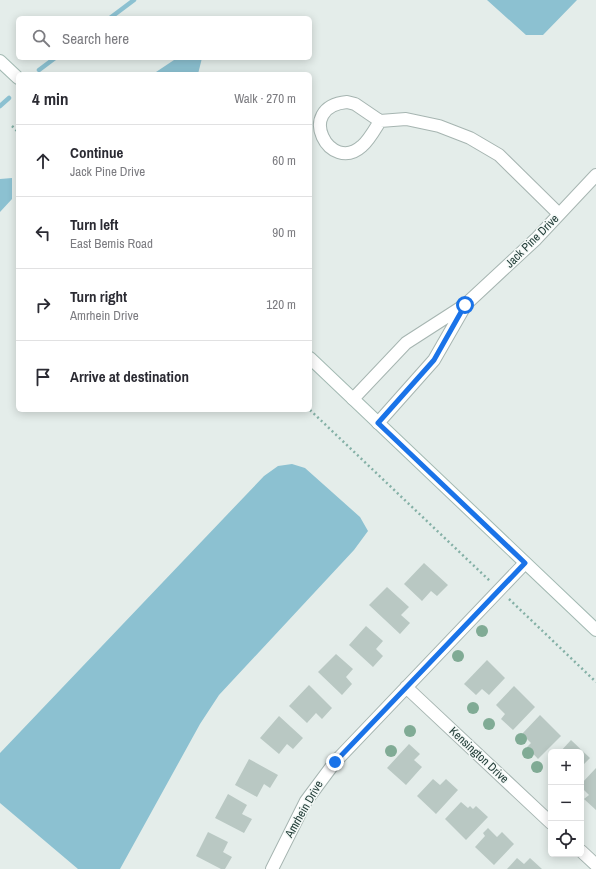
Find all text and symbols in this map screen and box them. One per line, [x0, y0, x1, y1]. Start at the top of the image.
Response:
search box [16, 16, 312, 60]
icon: search [30, 27, 52, 49]
text: Search here [62, 28, 129, 49]
text: 4 min [32, 87, 68, 110]
text: Walk · 270 m [234, 90, 296, 107]
text: Continue [70, 142, 123, 163]
icon: ahead [32, 150, 54, 172]
text: 60 m [272, 152, 296, 169]
text: Jack Pine Drive [70, 163, 145, 180]
street label: Jack Pine Drive [502, 211, 562, 271]
text: Turn left [70, 214, 118, 235]
icon: left [32, 222, 54, 244]
text: 90 m [272, 224, 296, 241]
text: East Bemis Road [70, 235, 153, 252]
text: Turn right [70, 286, 127, 307]
icon: right [32, 294, 54, 316]
text: 120 m [266, 296, 296, 313]
route start [456, 296, 474, 314]
text: Amrhein Drive [70, 307, 139, 324]
icon: arrive [32, 366, 54, 388]
text: Arrive at destination [70, 366, 189, 387]
street label: Kensington Drive [446, 723, 512, 787]
map controls [548, 749, 584, 857]
button: + [548, 749, 584, 785]
route end [326, 753, 344, 771]
street label: Amrhein Drive [281, 778, 327, 841]
button: − [548, 785, 584, 821]
button: locate [548, 821, 584, 857]

